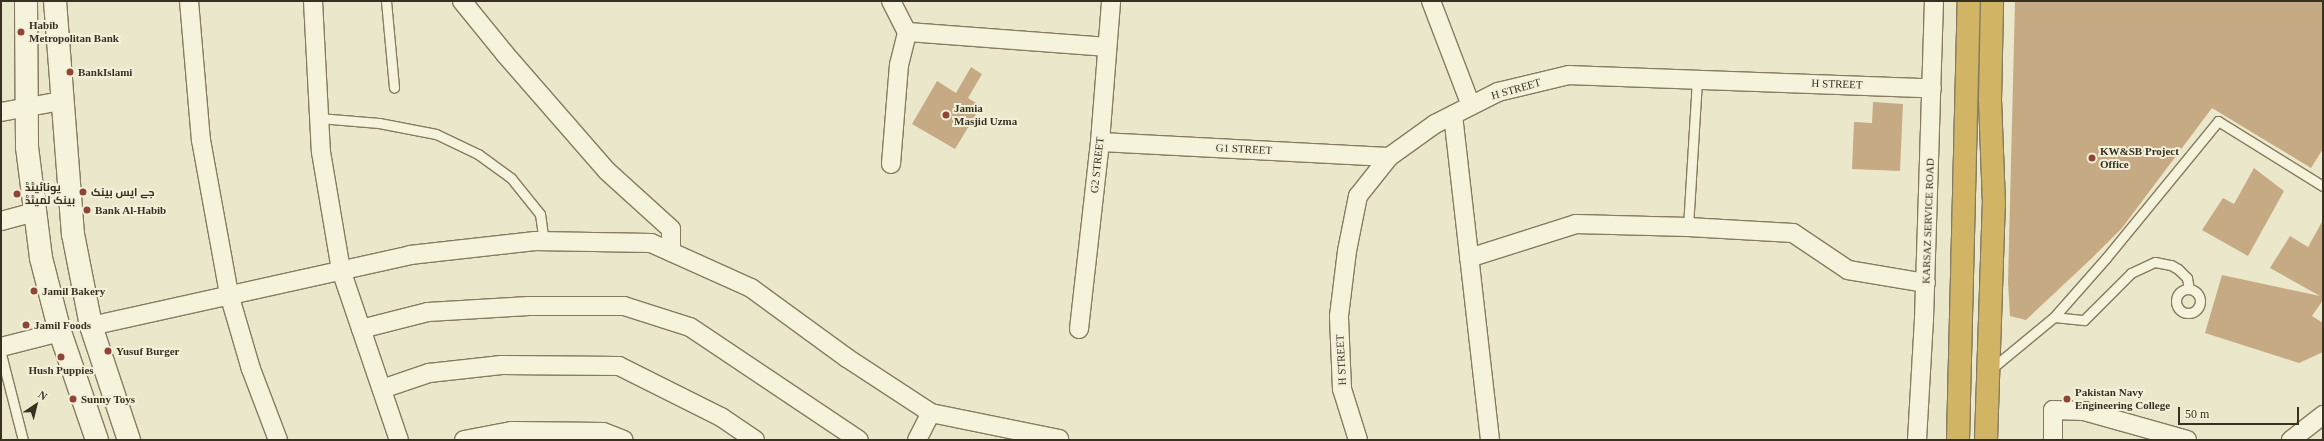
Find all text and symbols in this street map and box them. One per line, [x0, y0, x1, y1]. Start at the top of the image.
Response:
place label: Habib Metropolitan Bank [29, 19, 119, 45]
marker: Habib Metropolitan Bank [16, 27, 26, 37]
place label: BankIslami [78, 65, 132, 79]
marker: BankIslami [65, 67, 75, 77]
street label: H STREET [1490, 76, 1542, 102]
street label: H STREET [1811, 77, 1863, 91]
place label: Jamia Masjid Uzma [954, 102, 1017, 128]
marker: Jamia Masjid Uzma [941, 110, 951, 120]
street label: G2 STREET [1087, 136, 1107, 194]
street label: G1 STREET [1215, 141, 1273, 157]
place label: KW&SB Project Office [2100, 145, 2179, 171]
marker: KW&SB Project Office [2087, 153, 2097, 163]
street label: KARSAZ SERVICE ROAD [1919, 158, 1937, 284]
place label: یونائیٹڈ بینک لمیٹڈ [25, 181, 75, 207]
place label: جے ایس بینک [91, 185, 155, 199]
marker: جے ایس بینک [78, 187, 88, 197]
marker: یونائیٹڈ بینک لمیٹڈ [12, 189, 22, 199]
place label: Bank Al-Habib [95, 203, 167, 217]
marker: Bank Al-Habib [82, 205, 92, 215]
place label: Jamil Bakery [42, 284, 105, 298]
marker: Jamil Bakery [29, 286, 39, 296]
place label: Jamil Foods [34, 318, 91, 332]
marker: Jamil Foods [21, 320, 31, 330]
street label: H STREET [1333, 334, 1349, 386]
place label: Yusuf Burger [116, 344, 179, 358]
marker: Yusuf Burger [103, 346, 113, 356]
marker: Hush Puppies [56, 352, 66, 362]
place label: Hush Puppies [28, 363, 94, 377]
north arrow [16, 385, 56, 425]
place label: Pakistan Navy Engineering College [2075, 386, 2170, 412]
text: N [36, 388, 50, 402]
place label: Sunny Toys [81, 392, 135, 406]
marker: Sunny Toys [68, 394, 78, 404]
marker: Pakistan Navy Engineering College [2062, 394, 2072, 404]
scale bar [2180, 399, 2301, 425]
text: 50 m [2185, 407, 2209, 421]

